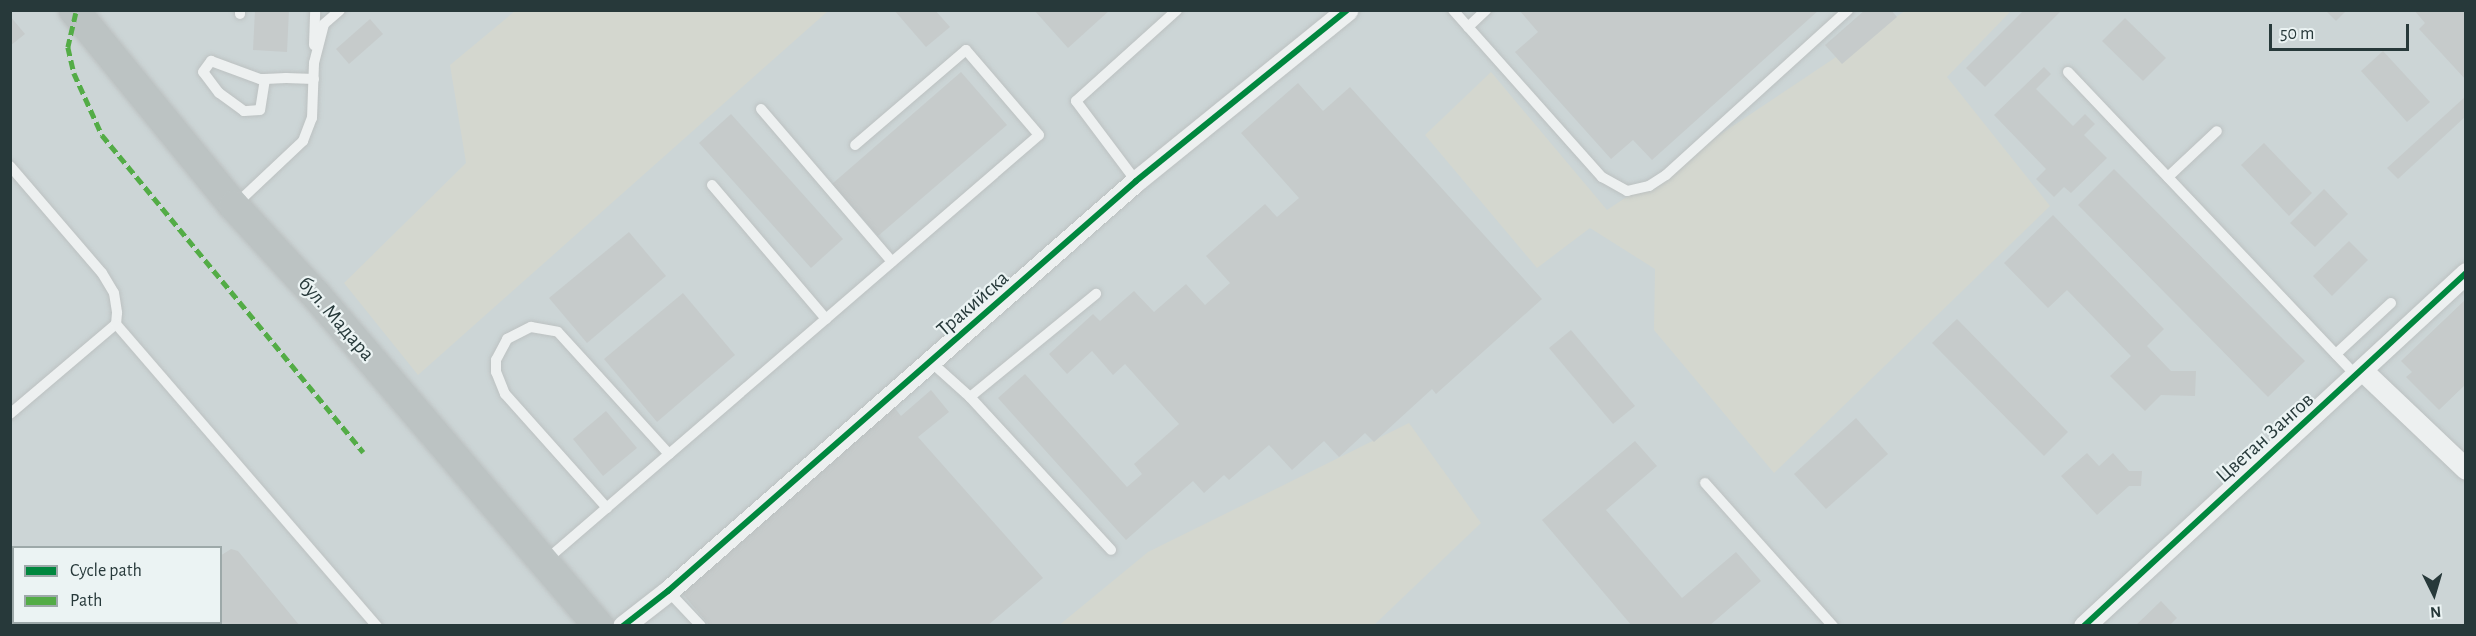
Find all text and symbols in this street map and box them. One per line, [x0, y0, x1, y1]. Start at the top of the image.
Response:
scale bar [2272, 12, 2412, 50]
text: 50 m [2280, 25, 2314, 43]
street label: Тракийска [932, 266, 1014, 342]
street label: бул. Мадара [292, 272, 380, 366]
street label: Цветан Зангов [2211, 387, 2319, 489]
legend [12, 546, 222, 624]
text: Cycle path [70, 562, 142, 580]
north arrow [2404, 564, 2464, 624]
text: Path [70, 592, 102, 610]
text: N [2429, 603, 2442, 620]

